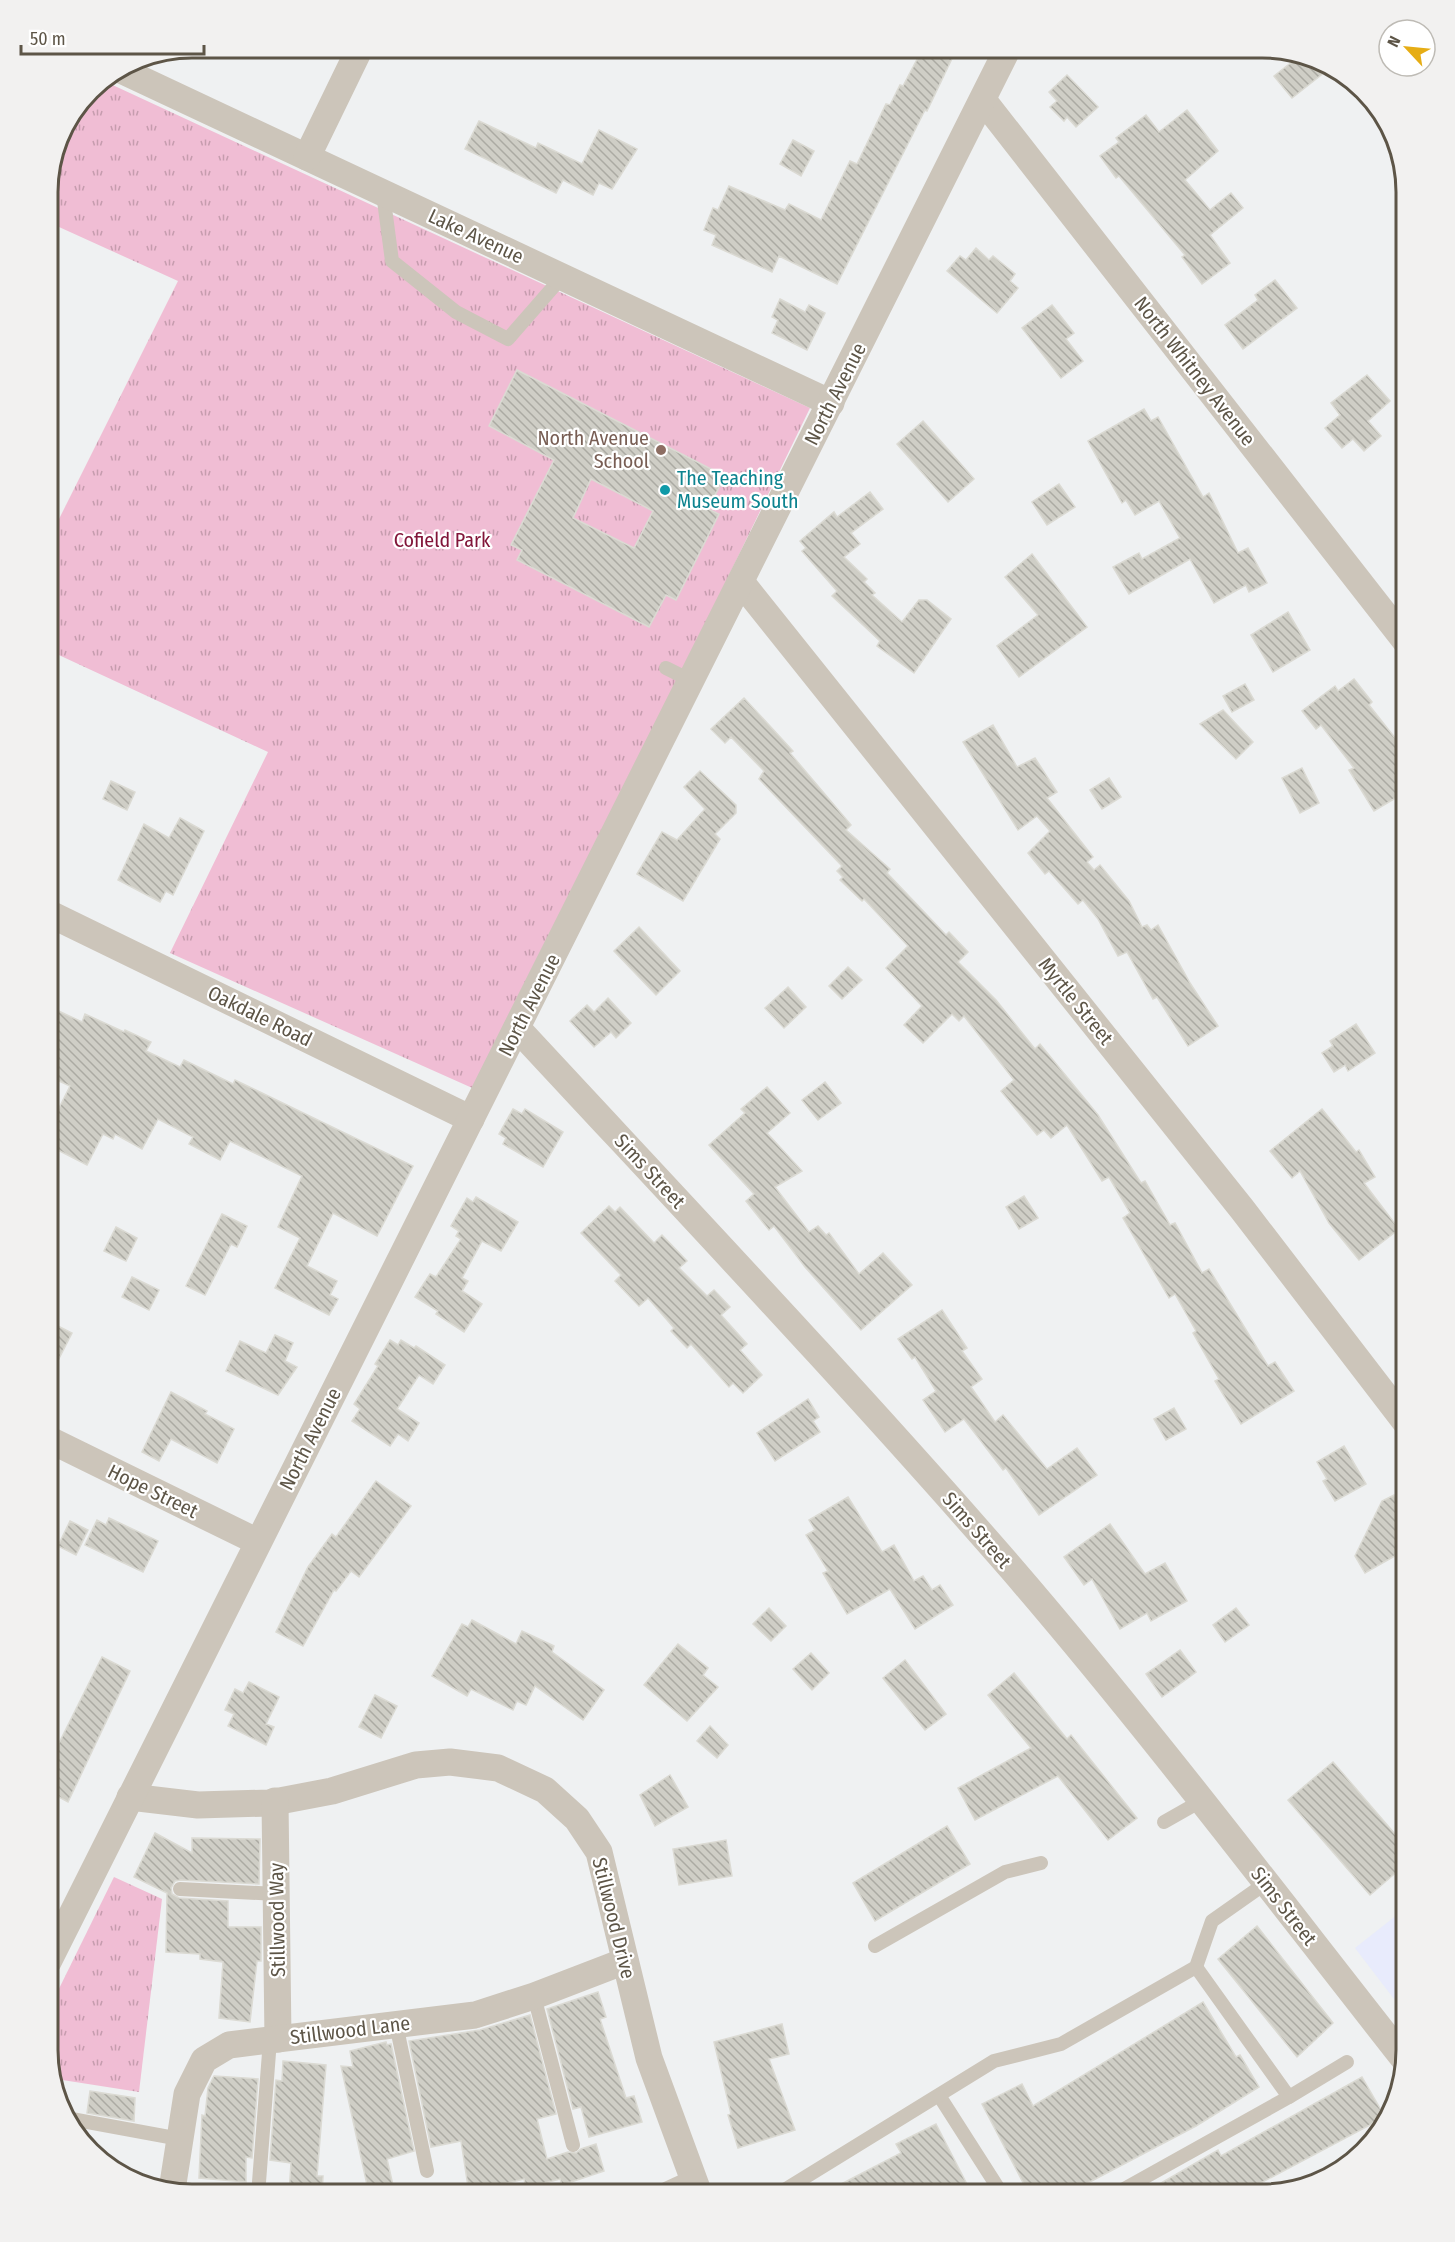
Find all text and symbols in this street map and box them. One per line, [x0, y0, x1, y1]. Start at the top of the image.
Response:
scale bar [21, 18, 204, 56]
north arrow [1377, 18, 1437, 78]
text: 50 m [30, 28, 66, 50]
text: N [1383, 33, 1405, 50]
street label: Lake Avenue [425, 203, 527, 269]
street label: North Whitney Avenue [1129, 292, 1261, 450]
street label: North Avenue [799, 339, 871, 449]
place label: North Avenue School [537, 426, 649, 473]
marker: North Avenue School [654, 443, 668, 457]
place label: The Teaching Museum South [677, 466, 799, 513]
marker: The Teaching Museum South [658, 483, 672, 497]
park label: Cofield Park [394, 528, 491, 552]
street label: North Avenue [493, 950, 565, 1060]
street label: Myrtle Street [1034, 952, 1119, 1050]
street label: Oakdale Road [204, 980, 316, 1052]
street label: Sims Street [610, 1129, 691, 1213]
street label: North Avenue [274, 1384, 346, 1494]
street label: Hope Street [104, 1459, 202, 1523]
street label: Sims Street [938, 1487, 1017, 1573]
street label: Stillwood Drive [587, 1855, 641, 1981]
street label: Sims Street [1246, 1862, 1322, 1950]
street label: Stillwood Way [264, 1863, 290, 1977]
street label: Stillwood Lane [289, 2011, 411, 2049]

